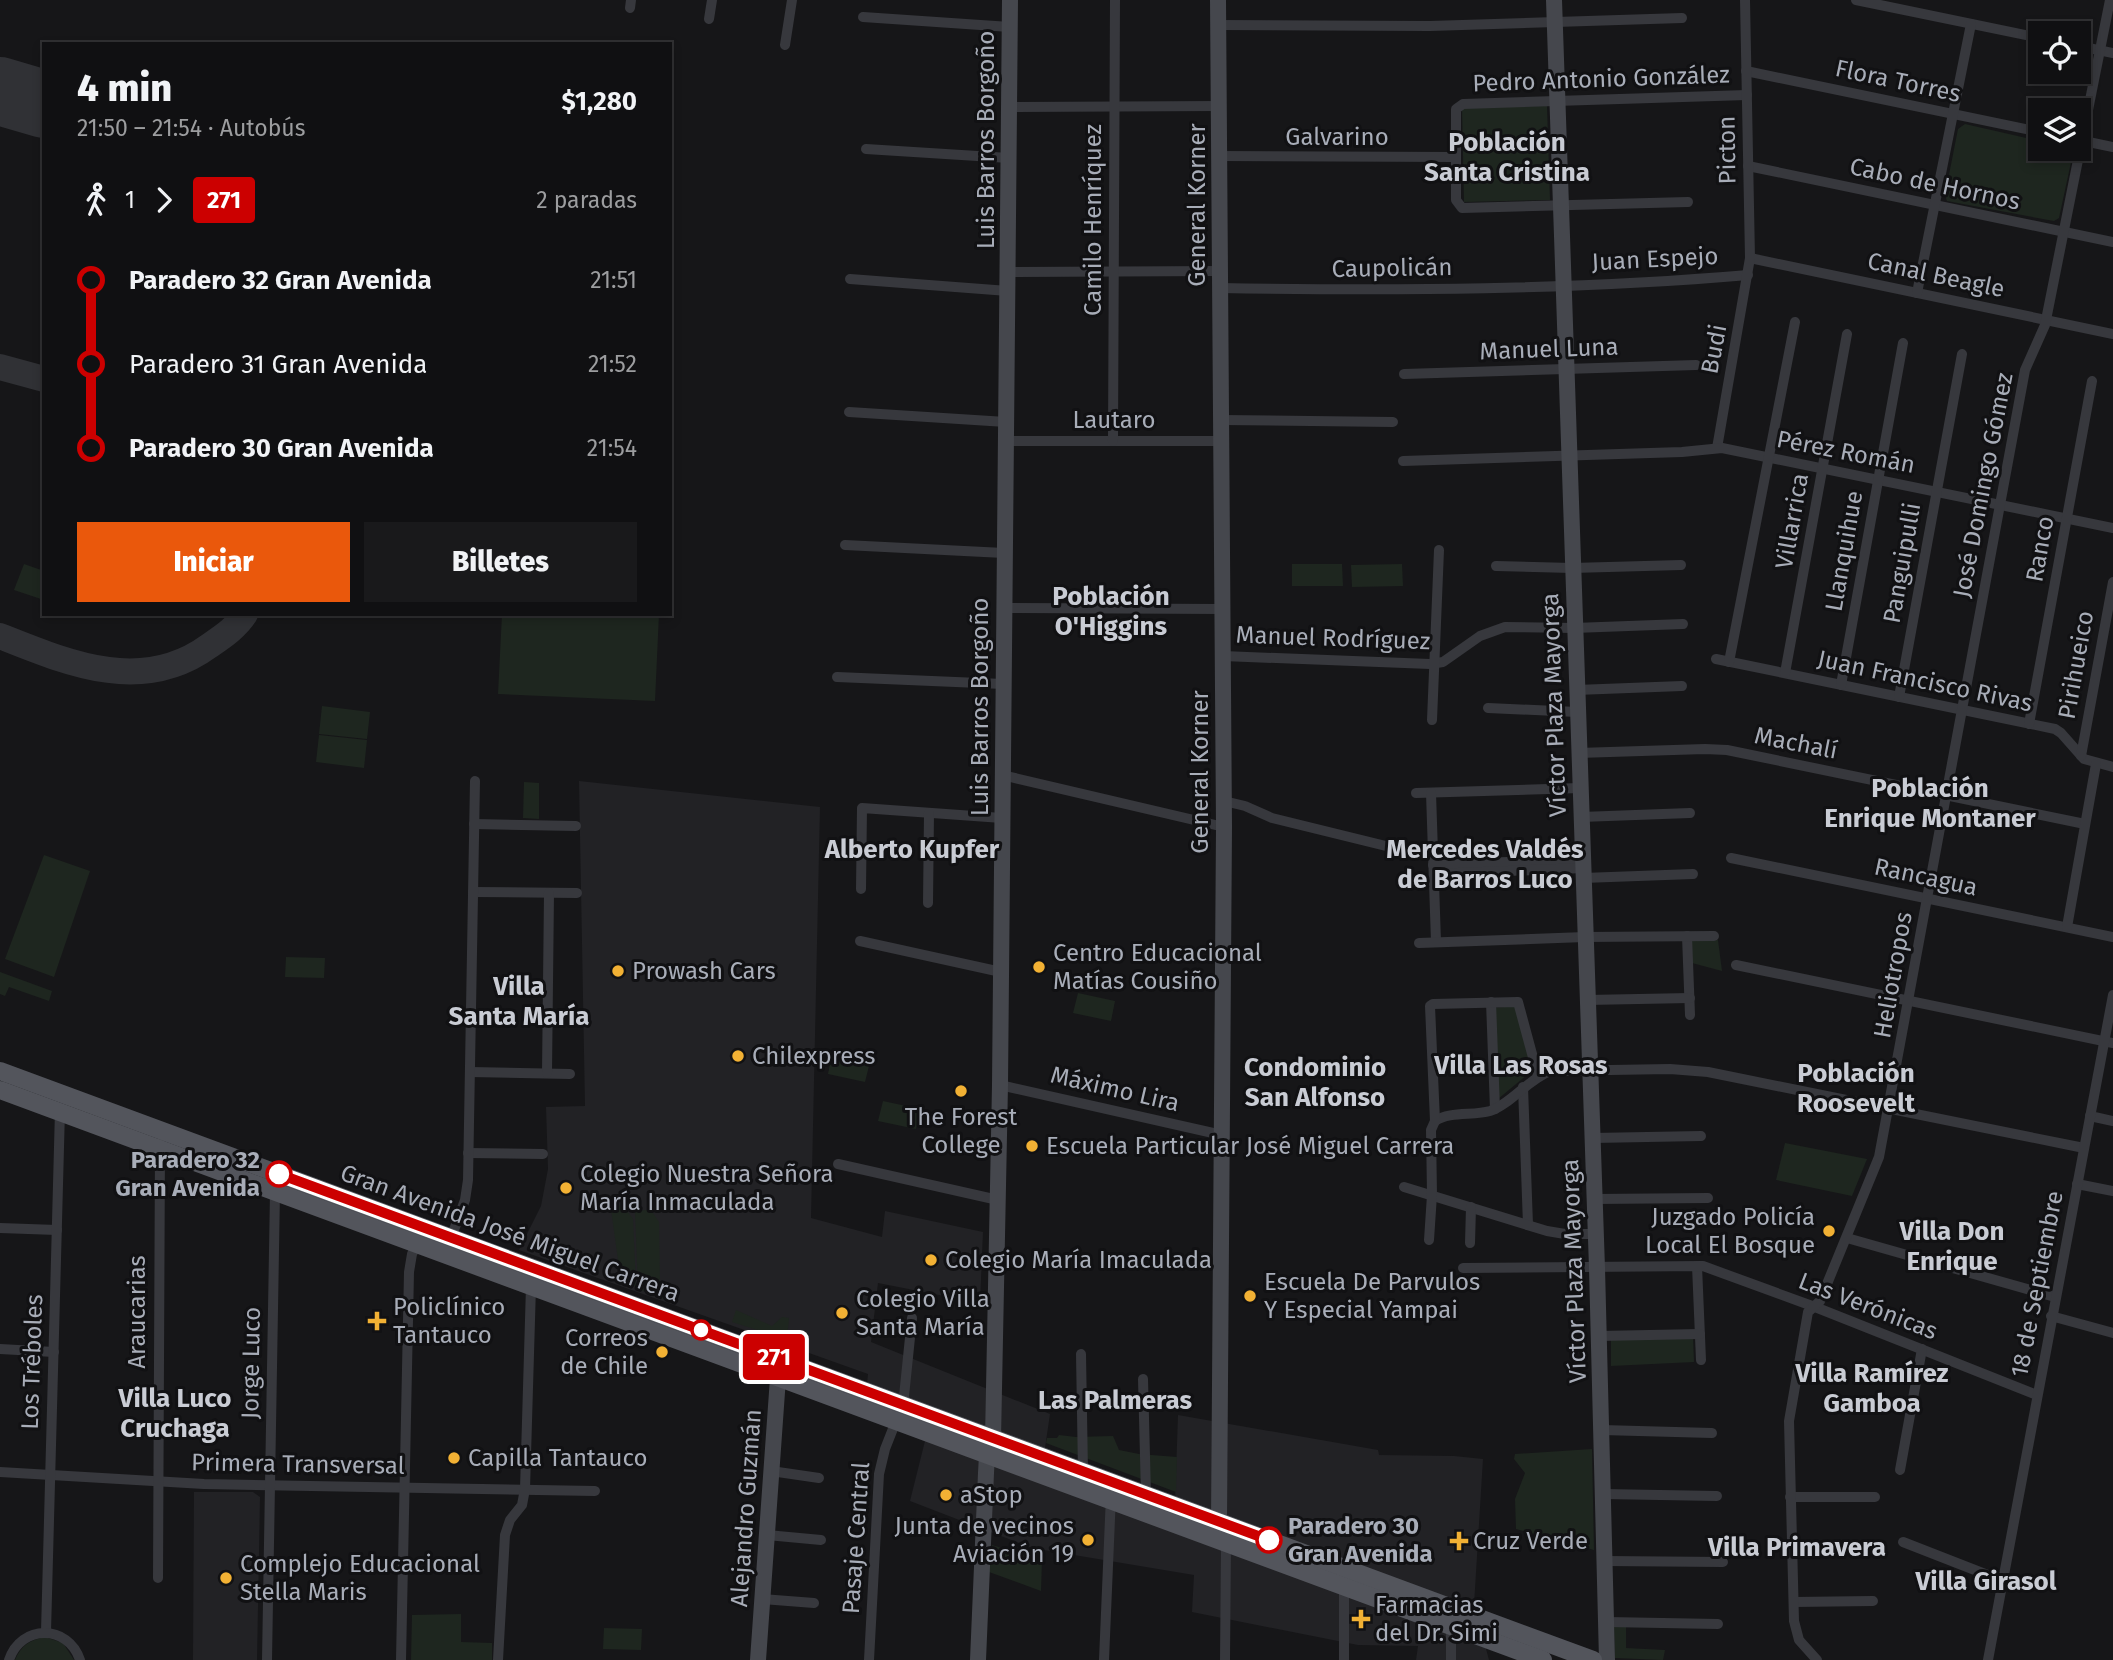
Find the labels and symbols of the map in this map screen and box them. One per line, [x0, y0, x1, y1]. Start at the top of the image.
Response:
street label: Luis Barros Borgoño [972, 31, 1000, 249]
street label: Flora Torres [1833, 54, 1963, 108]
street label: Pedro Antonio González [1472, 61, 1730, 97]
street label: Picton [1712, 115, 1742, 185]
street label: General Korner [1183, 123, 1211, 287]
street label: Galvarino [1285, 123, 1389, 151]
street label: Camilo Henríquez [1079, 124, 1107, 316]
district label: Población Santa Cristina [1424, 127, 1590, 188]
street label: Cabo de Hornos [1847, 152, 2023, 216]
street label: Juan Espejo [1591, 242, 1719, 276]
street label: Canal Beagle [1865, 247, 2007, 303]
street label: Caupolicán [1331, 253, 1453, 283]
street label: Budi [1696, 322, 1732, 376]
street label: Manuel Luna [1479, 333, 1619, 365]
street label: José Domingo Gómez [1947, 370, 2019, 600]
street label: Lautaro [1073, 406, 1155, 434]
street label: Pérez Román [1774, 425, 1918, 479]
street label: Villarrica [1770, 471, 1814, 571]
street label: Llanquihue [1820, 489, 1868, 613]
street label: Panguipulli [1878, 501, 1926, 625]
street label: Ranco [2020, 514, 2060, 584]
district label: Población O'Higgins [1052, 581, 1170, 642]
street label: Víctor Plaza Mayorga [1536, 593, 1572, 817]
street label: Luis Barros Borgoño [966, 598, 994, 816]
street label: Pirihueico [2053, 609, 2099, 721]
street label: Manuel Rodríguez [1235, 621, 1431, 655]
street label: Juan Francisco Rivas [1815, 645, 2035, 717]
street label: General Korner [1186, 690, 1214, 854]
street label: Machalí [1752, 721, 1840, 765]
district label: Población Enrique Montaner [1824, 773, 2036, 834]
district label: Alberto Kupfer [824, 834, 1000, 865]
district label: Mercedes Valdés de Barros Luco [1386, 834, 1584, 895]
street label: Rancagua [1872, 852, 1980, 902]
street label: Heliotropos [1868, 910, 1918, 1040]
place label: Centro Educacional Matías Cousiño [1053, 939, 1262, 995]
place label: Prowash Cars [632, 957, 776, 985]
marker: Centro Educacional Matías Cousiño [1031, 959, 1047, 975]
marker: Prowash Cars [610, 963, 626, 979]
district label: Villa Santa María [449, 971, 589, 1032]
place label: Chilexpress [752, 1042, 876, 1070]
marker: Chilexpress [730, 1048, 746, 1064]
district label: Villa Las Rosas [1433, 1050, 1608, 1081]
district label: Condominio San Alfonso [1244, 1052, 1386, 1113]
district label: Población Roosevelt [1797, 1058, 1916, 1119]
street label: Máximo Lira [1048, 1061, 1182, 1117]
marker: The Forest College [953, 1083, 969, 1099]
place label: The Forest College [905, 1103, 1018, 1159]
place label: Escuela Particular José Miguel Carrera [1046, 1132, 1454, 1160]
marker: Escuela Particular José Miguel Carrera [1024, 1138, 1040, 1154]
place label: Paradero 32 Gran Avenida [115, 1146, 260, 1202]
street label: Gran Avenida José Miguel Carrera [337, 1158, 683, 1308]
street label: Víctor Plaza Mayorga [1556, 1159, 1592, 1383]
place label: Colegio Nuestra Señora María Inmaculada [580, 1160, 833, 1216]
marker: Paradero 32 Gran Avenida [266, 1161, 292, 1187]
marker: Colegio Nuestra Señora María Inmaculada [558, 1180, 574, 1196]
street label: 18 de Septiembre [2005, 1188, 2069, 1380]
place label: Juzgado Policía Local El Bosque [1645, 1203, 1815, 1259]
district label: Villa Don Enrique [1899, 1216, 2005, 1277]
marker: Juzgado Policía Local El Bosque [1821, 1223, 1837, 1239]
place label: Colegio María Imaculada [945, 1246, 1212, 1274]
marker: Colegio María Imaculada [923, 1252, 939, 1268]
street label: Araucarias [123, 1255, 151, 1369]
street label: Las Verónicas [1795, 1267, 1941, 1345]
place label: Escuela De Parvulos Y Especial Yampai [1264, 1268, 1480, 1324]
place label: Colegio Villa Santa María [856, 1285, 990, 1341]
marker: Escuela De Parvulos Y Especial Yampai [1242, 1288, 1258, 1304]
place label: Policlínico Tantauco [393, 1293, 505, 1349]
street label: Los Tréboles [16, 1294, 48, 1430]
marker: Colegio Villa Santa María [834, 1305, 850, 1321]
street label: Jorge Luco [236, 1307, 266, 1419]
marker: Policlínico Tantauco [367, 1311, 387, 1331]
unlabelled marker [691, 1320, 711, 1340]
place label: Correos de Chile [560, 1324, 648, 1380]
line badge: 271 [734, 1334, 814, 1380]
marker: Correos de Chile [654, 1344, 670, 1360]
district label: Villa Ramírez Gamboa [1795, 1358, 1949, 1419]
district label: Villa Luco Cruchaga [118, 1383, 231, 1444]
district label: Las Palmeras [1038, 1385, 1192, 1416]
street label: Alejandro Guzmán [725, 1408, 767, 1608]
place label: Capilla Tantauco [468, 1444, 648, 1472]
street label: Primera Transversal [191, 1448, 405, 1480]
marker: Capilla Tantauco [446, 1450, 462, 1466]
street label: Pasaje Central [837, 1461, 875, 1615]
place label: aStop [960, 1481, 1023, 1509]
marker: aStop [938, 1487, 954, 1503]
place label: Junta de vecinos Aviación 19 [895, 1512, 1074, 1568]
place label: Paradero 30 Gran Avenida [1288, 1512, 1433, 1568]
marker: Paradero 30 Gran Avenida [1256, 1527, 1282, 1553]
place label: Cruz Verde [1473, 1527, 1588, 1555]
marker: Junta de vecinos Aviación 19 [1080, 1532, 1096, 1548]
district label: Villa Primavera [1707, 1532, 1886, 1563]
marker: Cruz Verde [1451, 1533, 1467, 1549]
place label: Complejo Educacional Stella Maris [240, 1550, 480, 1606]
district label: Villa Girasol [1915, 1566, 2057, 1597]
marker: Complejo Educacional Stella Maris [218, 1570, 234, 1586]
place label: Farmacias del Dr. Simi [1375, 1591, 1498, 1647]
marker: Farmacias del Dr. Simi [1353, 1611, 1369, 1627]

